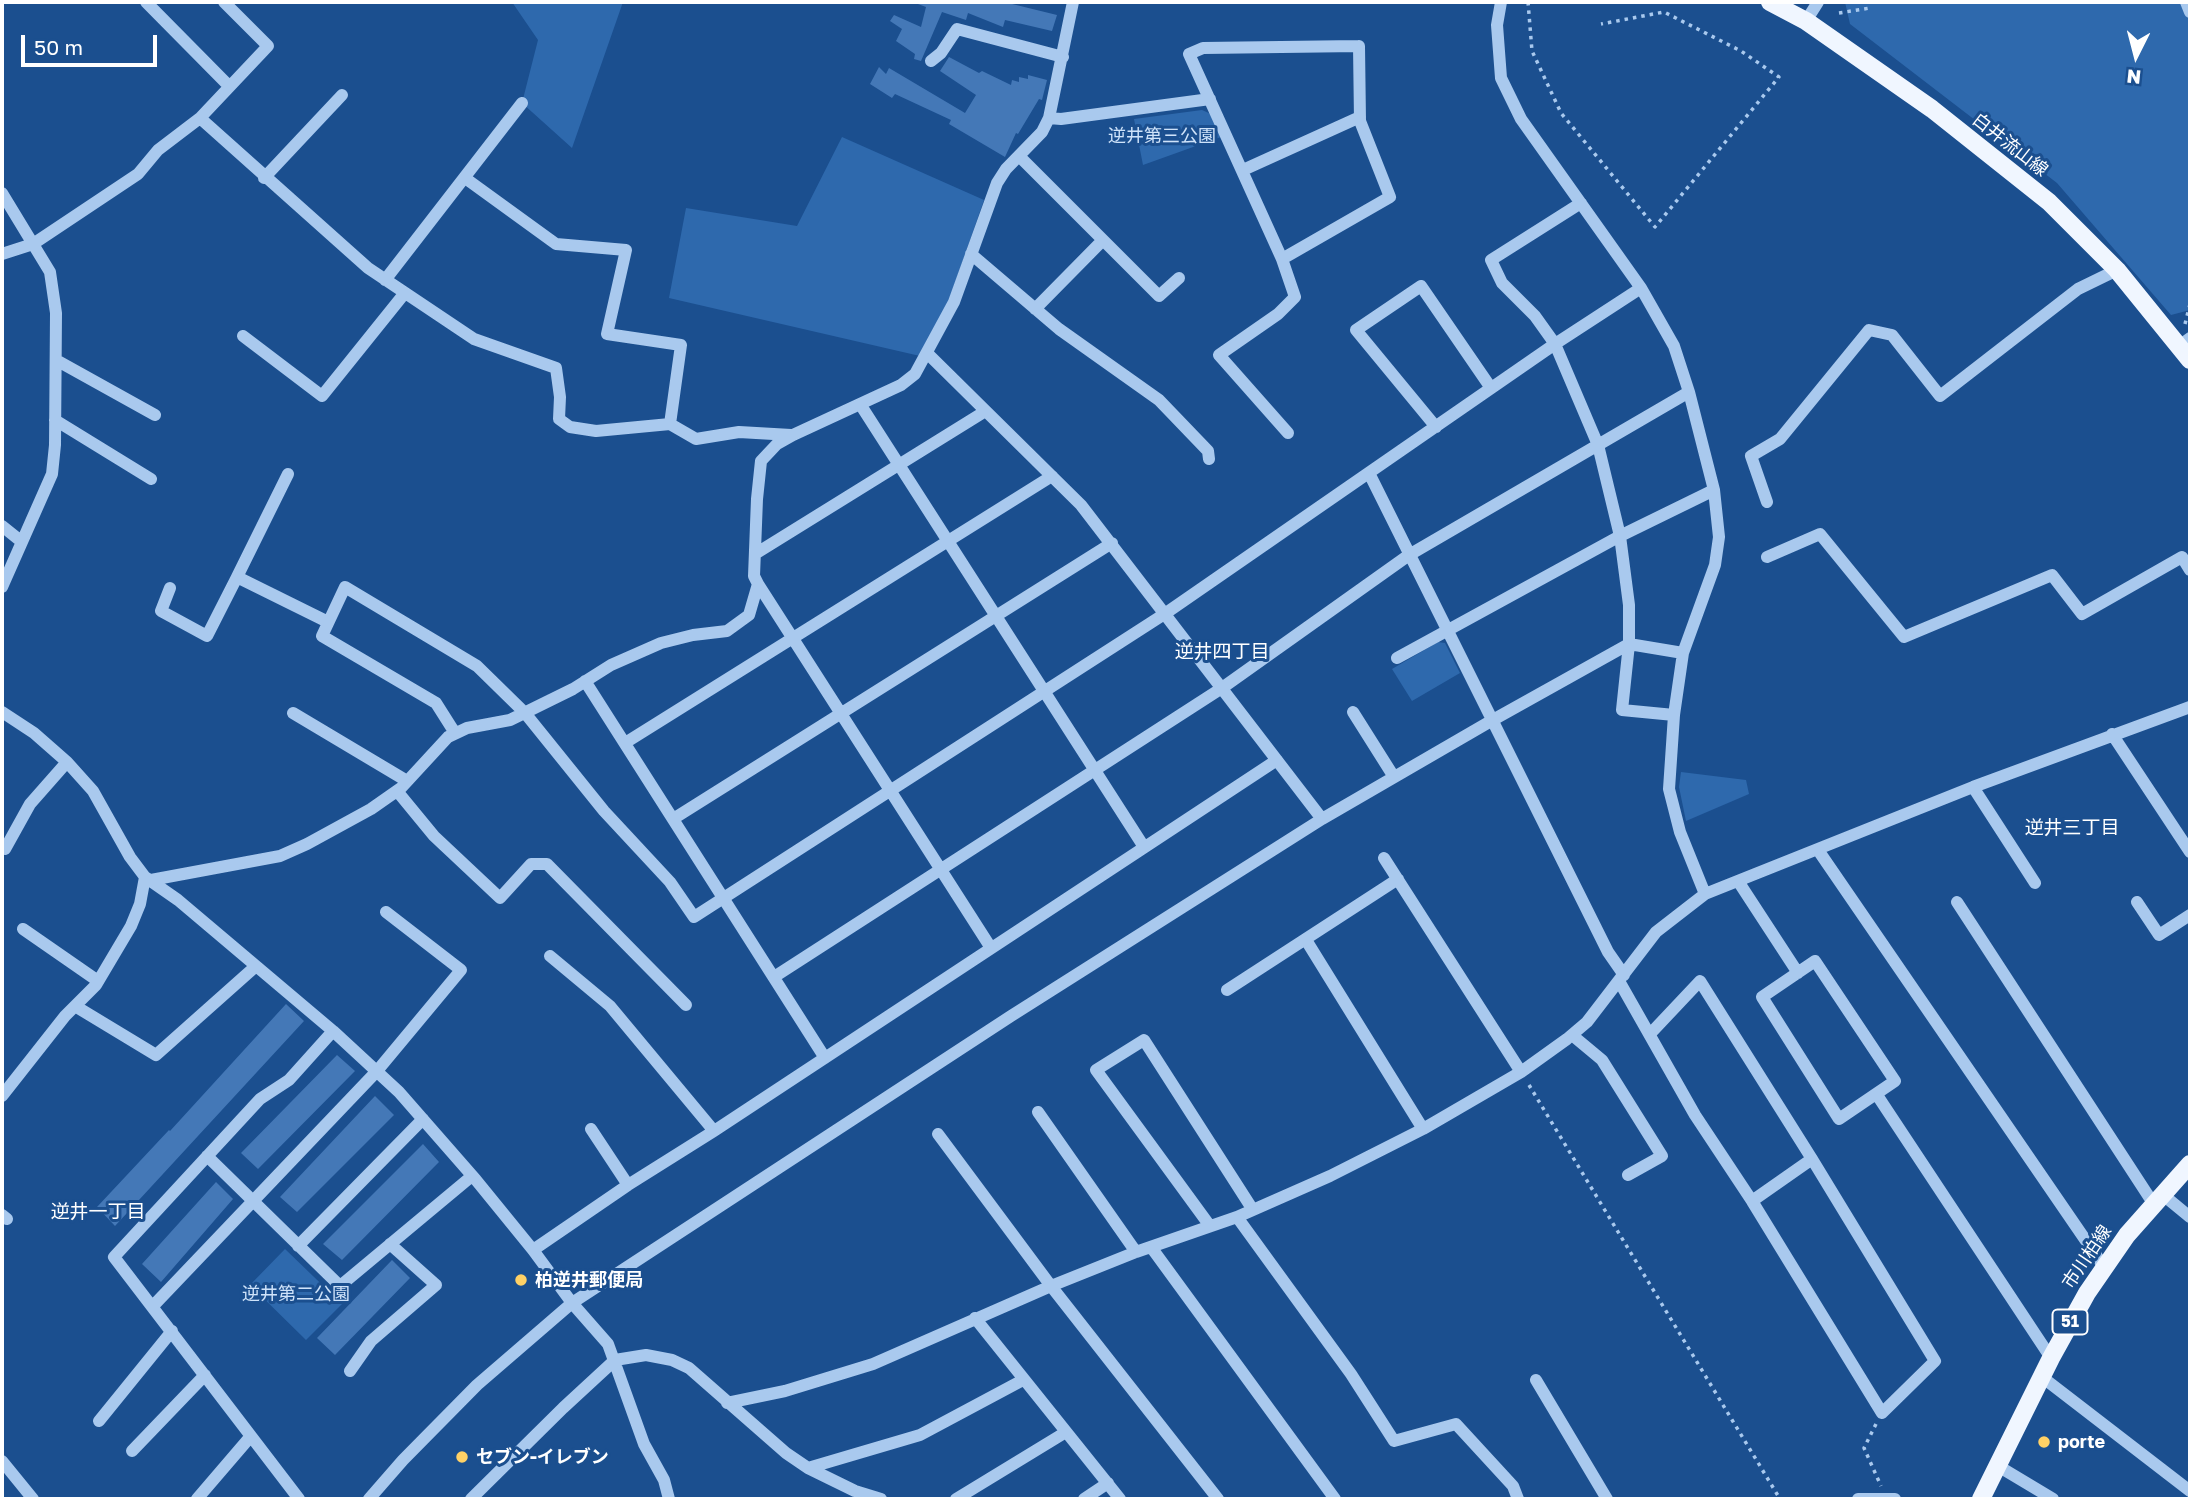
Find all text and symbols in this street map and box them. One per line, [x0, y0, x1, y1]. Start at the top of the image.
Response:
scale bar [24, 21, 161, 65]
north arrow [2101, 21, 2171, 91]
text: 50 m [34, 34, 83, 60]
text: N [2125, 65, 2142, 90]
street label: 白井流山線 [1968, 109, 2052, 181]
park label: 逆井第三公園 [1108, 125, 1216, 147]
district label: 逆井四丁目 [1175, 641, 1269, 663]
district label: 逆井三丁目 [2025, 817, 2119, 839]
district label: 逆井一丁目 [51, 1201, 145, 1223]
street label: 市川柏線 [2058, 1221, 2116, 1293]
place label: 柏逆井郵便局 [535, 1269, 643, 1291]
marker: 柏逆井郵便局 [513, 1272, 529, 1288]
park label: 逆井第二公園 [242, 1283, 350, 1305]
road number: 51 [2052, 1310, 2088, 1334]
place label: porte [2058, 1431, 2105, 1453]
marker: porte [2036, 1434, 2052, 1450]
place label: セブン-イレブン [476, 1446, 609, 1468]
marker: セブン-イレブン [454, 1449, 470, 1465]

